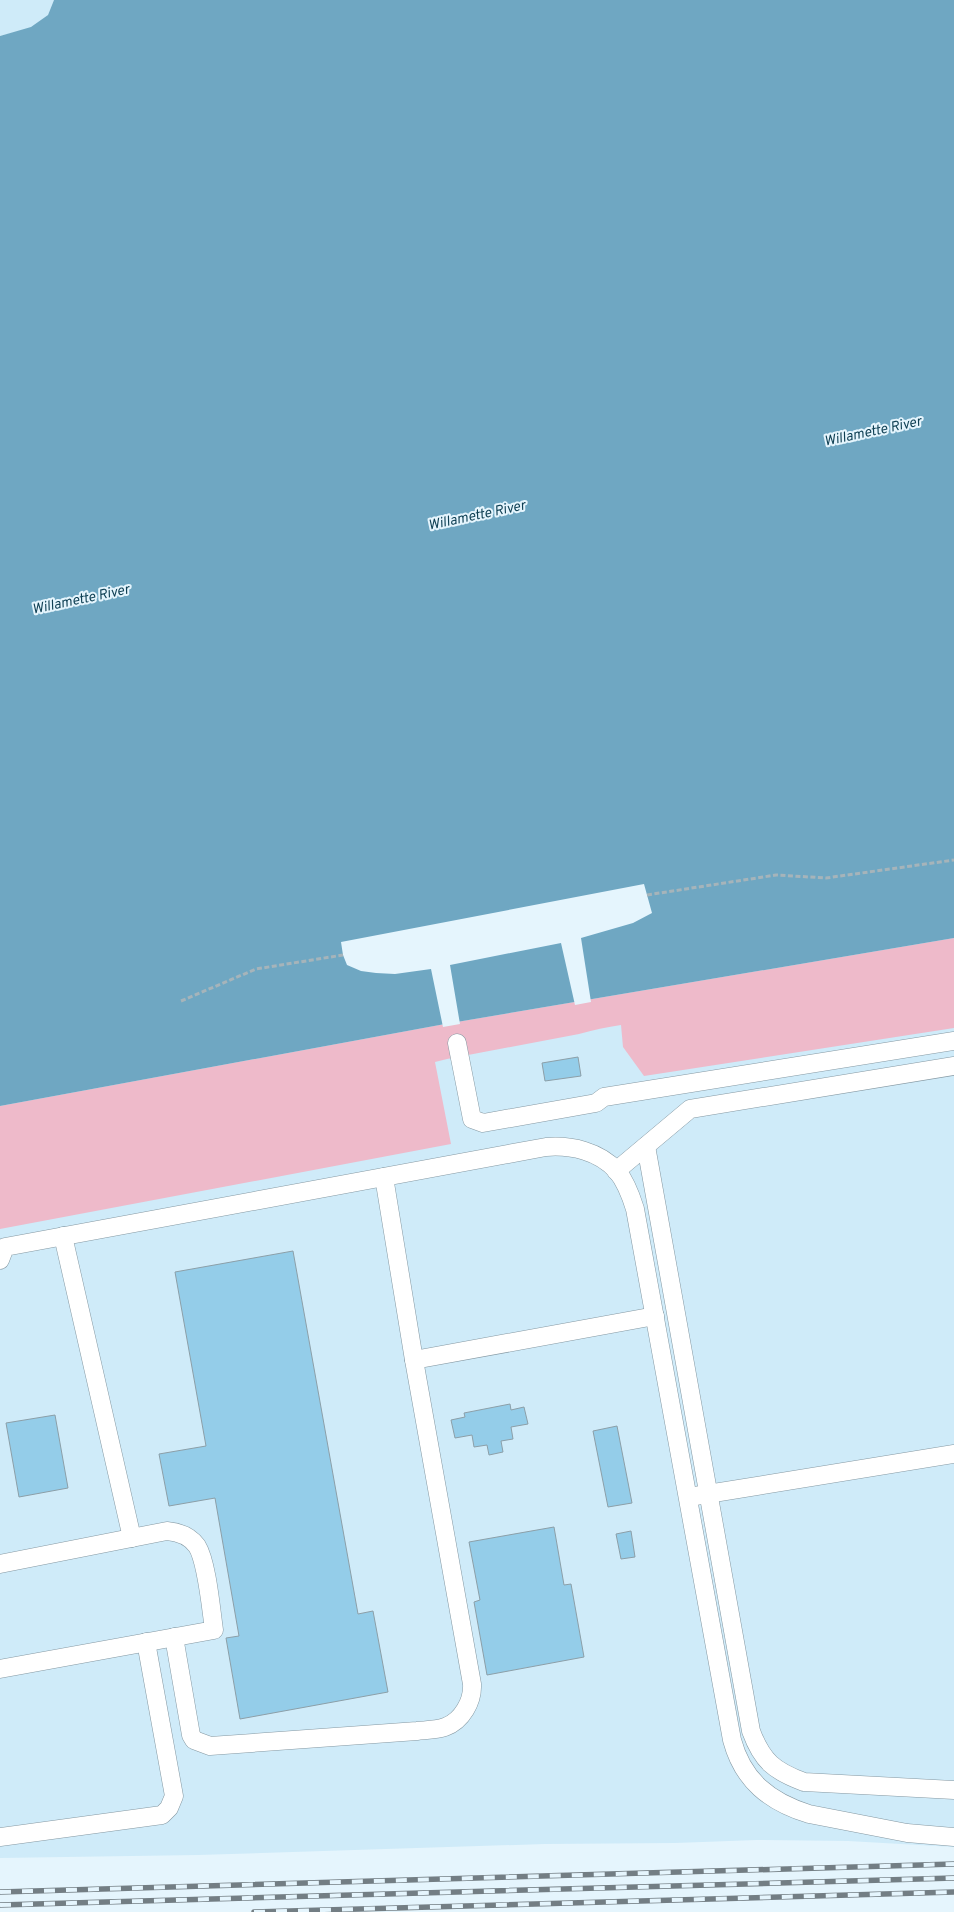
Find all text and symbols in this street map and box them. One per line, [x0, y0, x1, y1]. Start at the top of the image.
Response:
water label: Willamette River [823, 413, 925, 451]
water label: Willamette River [427, 497, 529, 535]
water label: Willamette River [31, 581, 133, 619]

